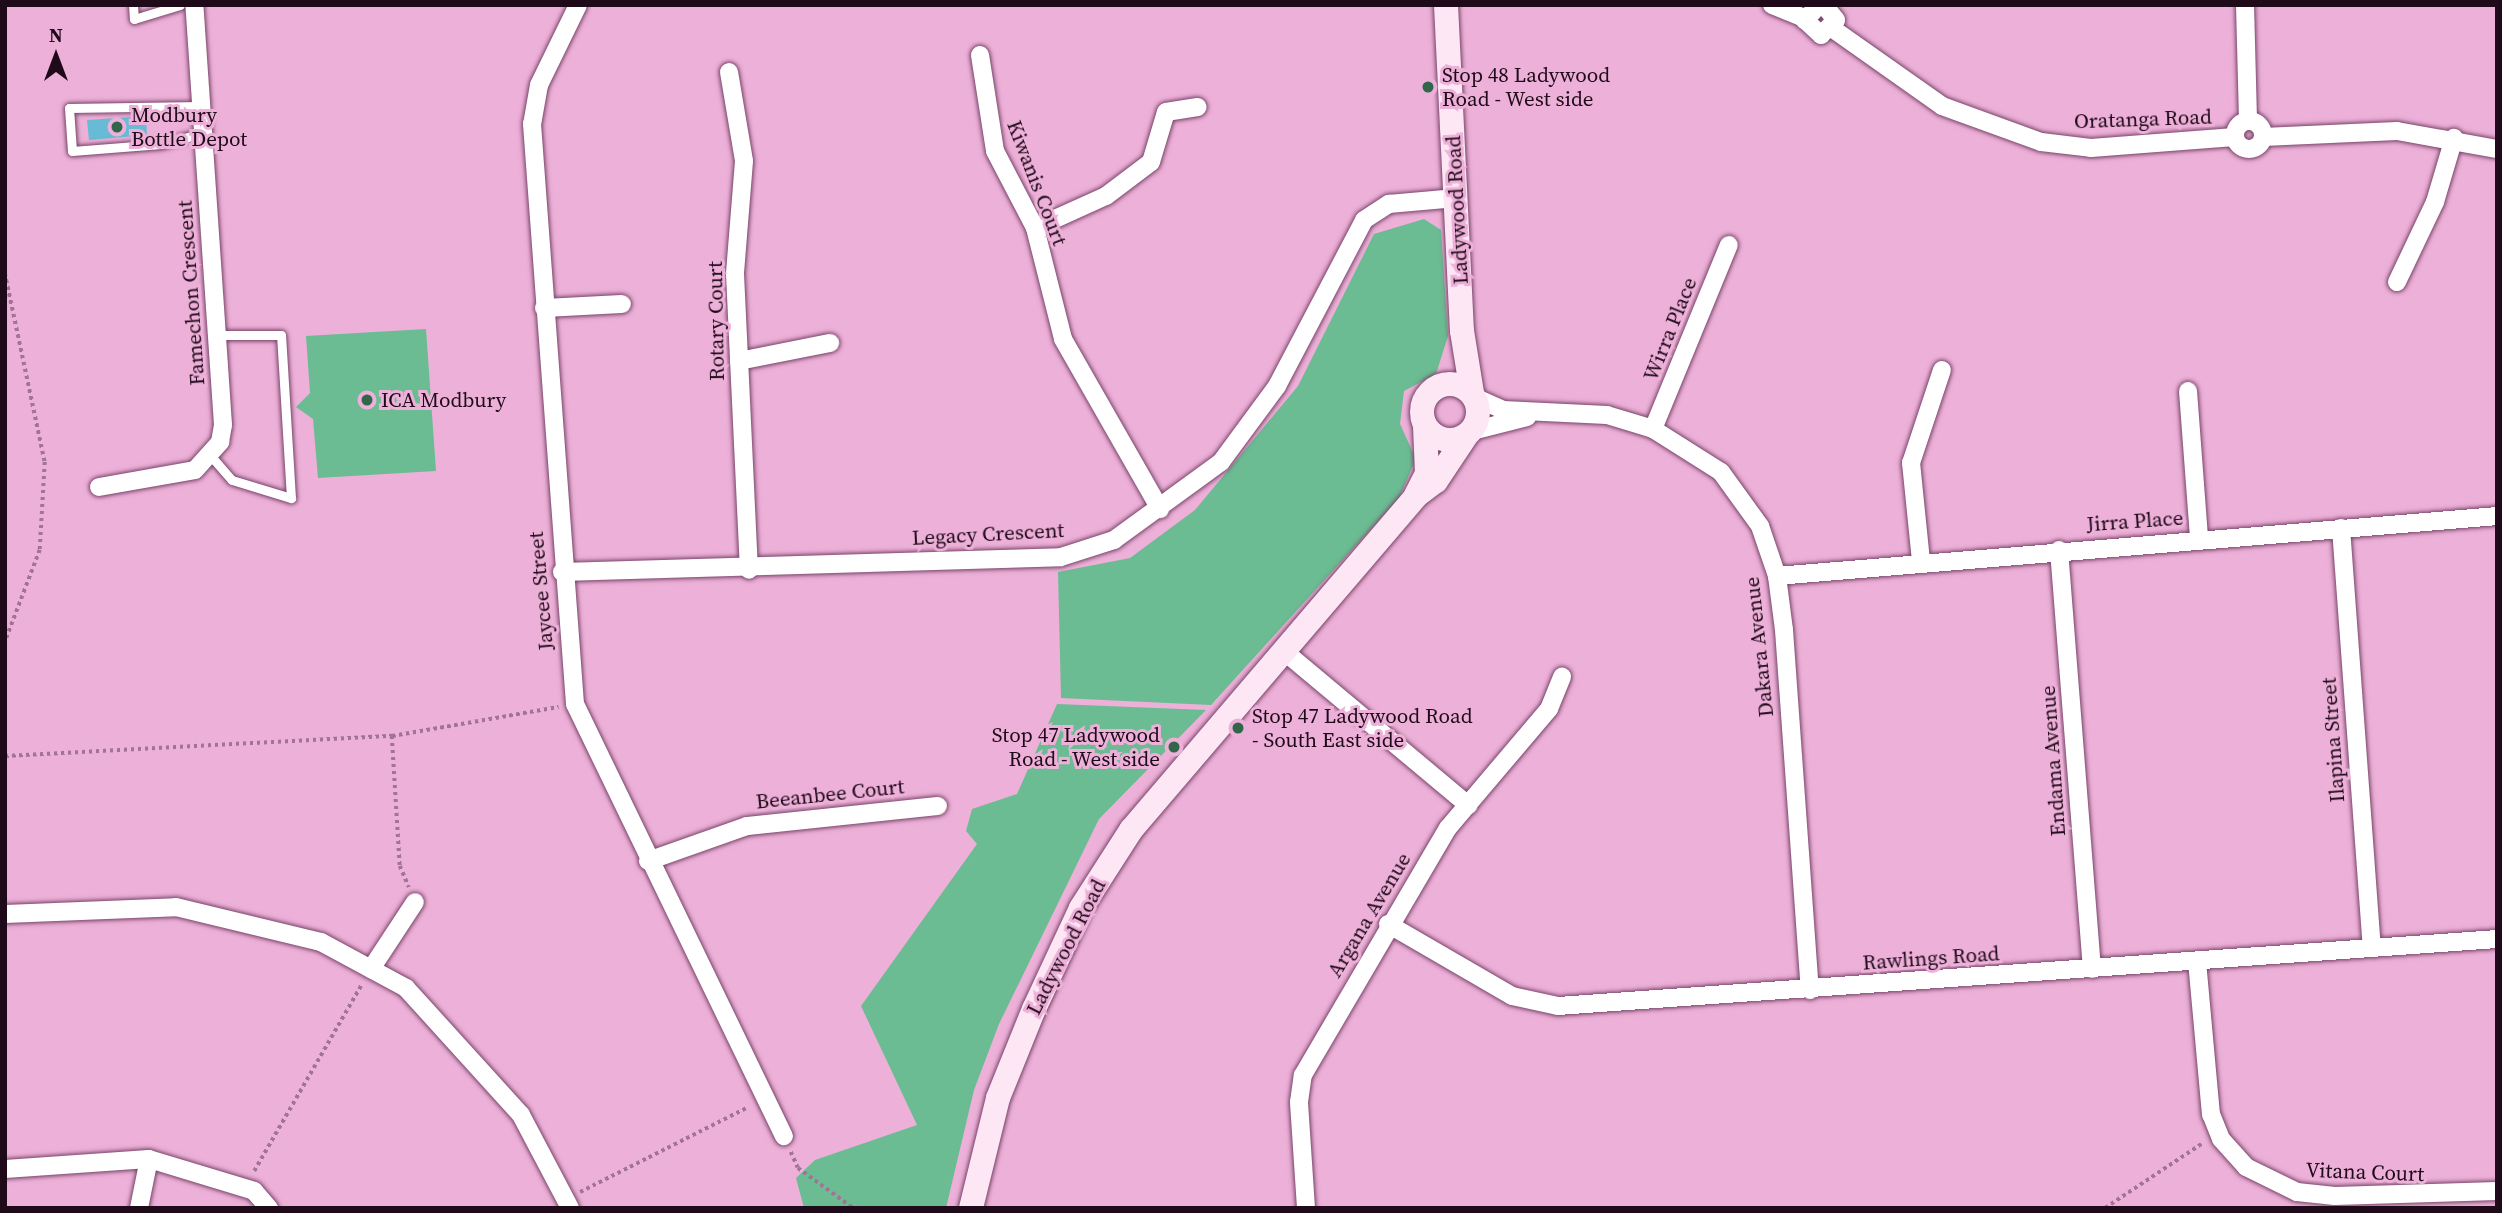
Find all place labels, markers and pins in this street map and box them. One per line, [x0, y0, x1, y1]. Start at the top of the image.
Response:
place label: Stop 48 Ladywood Road - West side [1442, 62, 1610, 112]
marker: Stop 48 Ladywood Road - West side [1420, 79, 1436, 95]
place label: Modbury Bottle Depot [131, 102, 247, 152]
marker: Modbury Bottle Depot [109, 119, 125, 135]
place label: ICA Modbury [381, 387, 506, 413]
marker: ICA Modbury [359, 392, 375, 408]
place label: Stop 47 Ladywood Road - South East side [1252, 703, 1473, 753]
marker: Stop 47 Ladywood Road - South East side [1230, 720, 1246, 736]
place label: Stop 47 Ladywood Road - West side [992, 722, 1160, 772]
marker: Stop 47 Ladywood Road - West side [1166, 739, 1182, 755]

